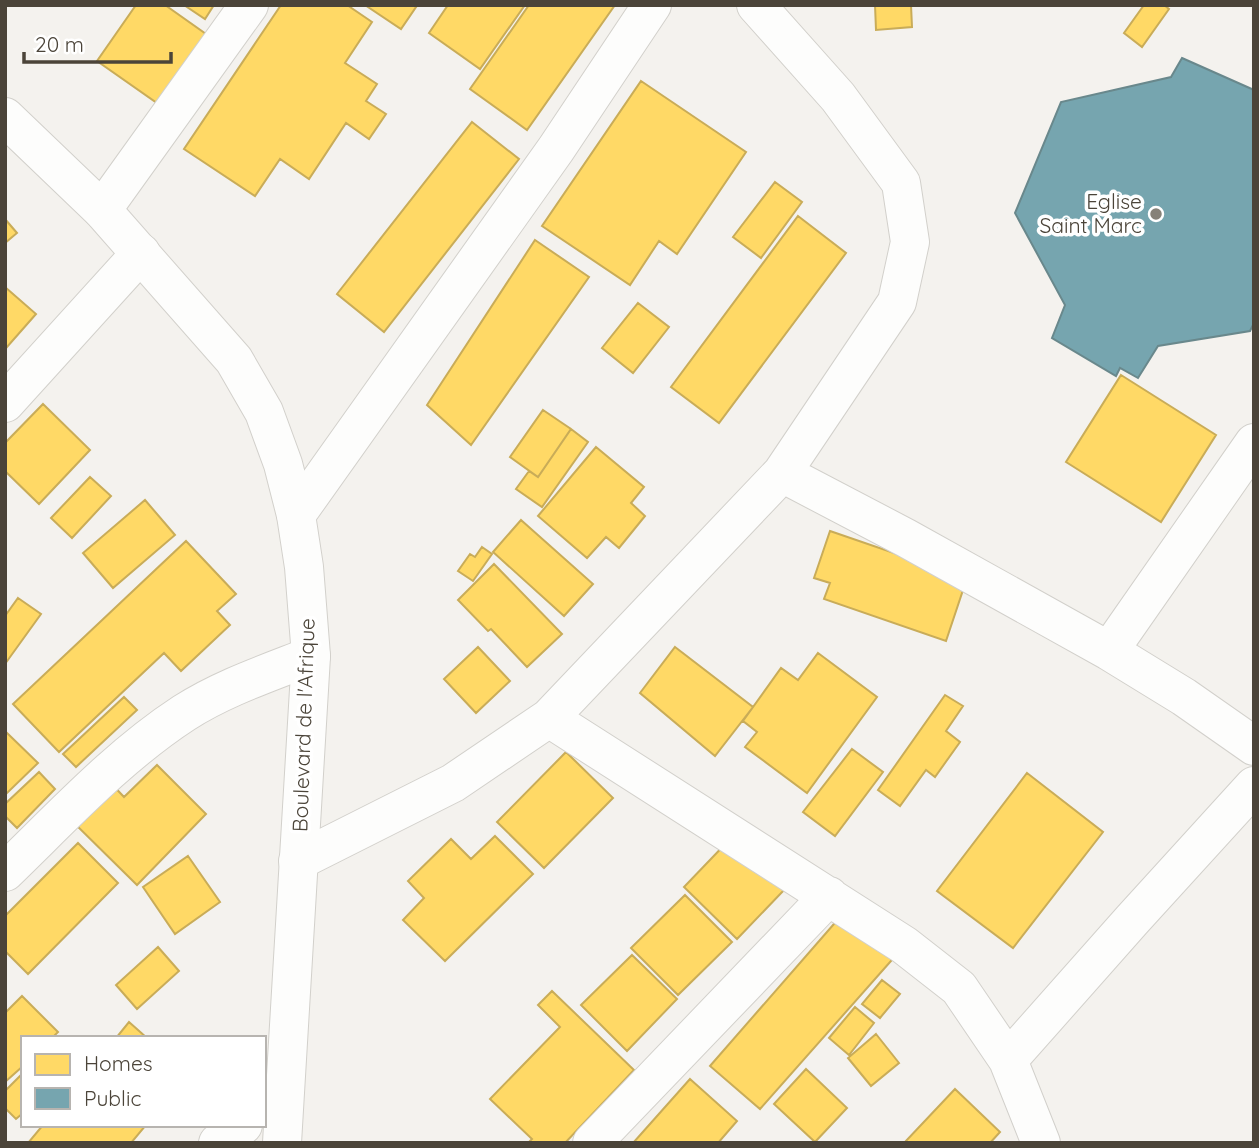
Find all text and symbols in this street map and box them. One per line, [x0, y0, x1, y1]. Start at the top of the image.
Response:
scale bar [24, 21, 172, 65]
text: 20 m [35, 31, 84, 57]
place label: Eglise Saint Marc [1039, 188, 1142, 238]
marker: Eglise Saint Marc [1148, 206, 1164, 222]
street label: Boulevard de l'Afrique [286, 618, 320, 832]
legend [21, 1036, 266, 1127]
text: Homes [84, 1050, 153, 1076]
text: Public [84, 1085, 141, 1111]

